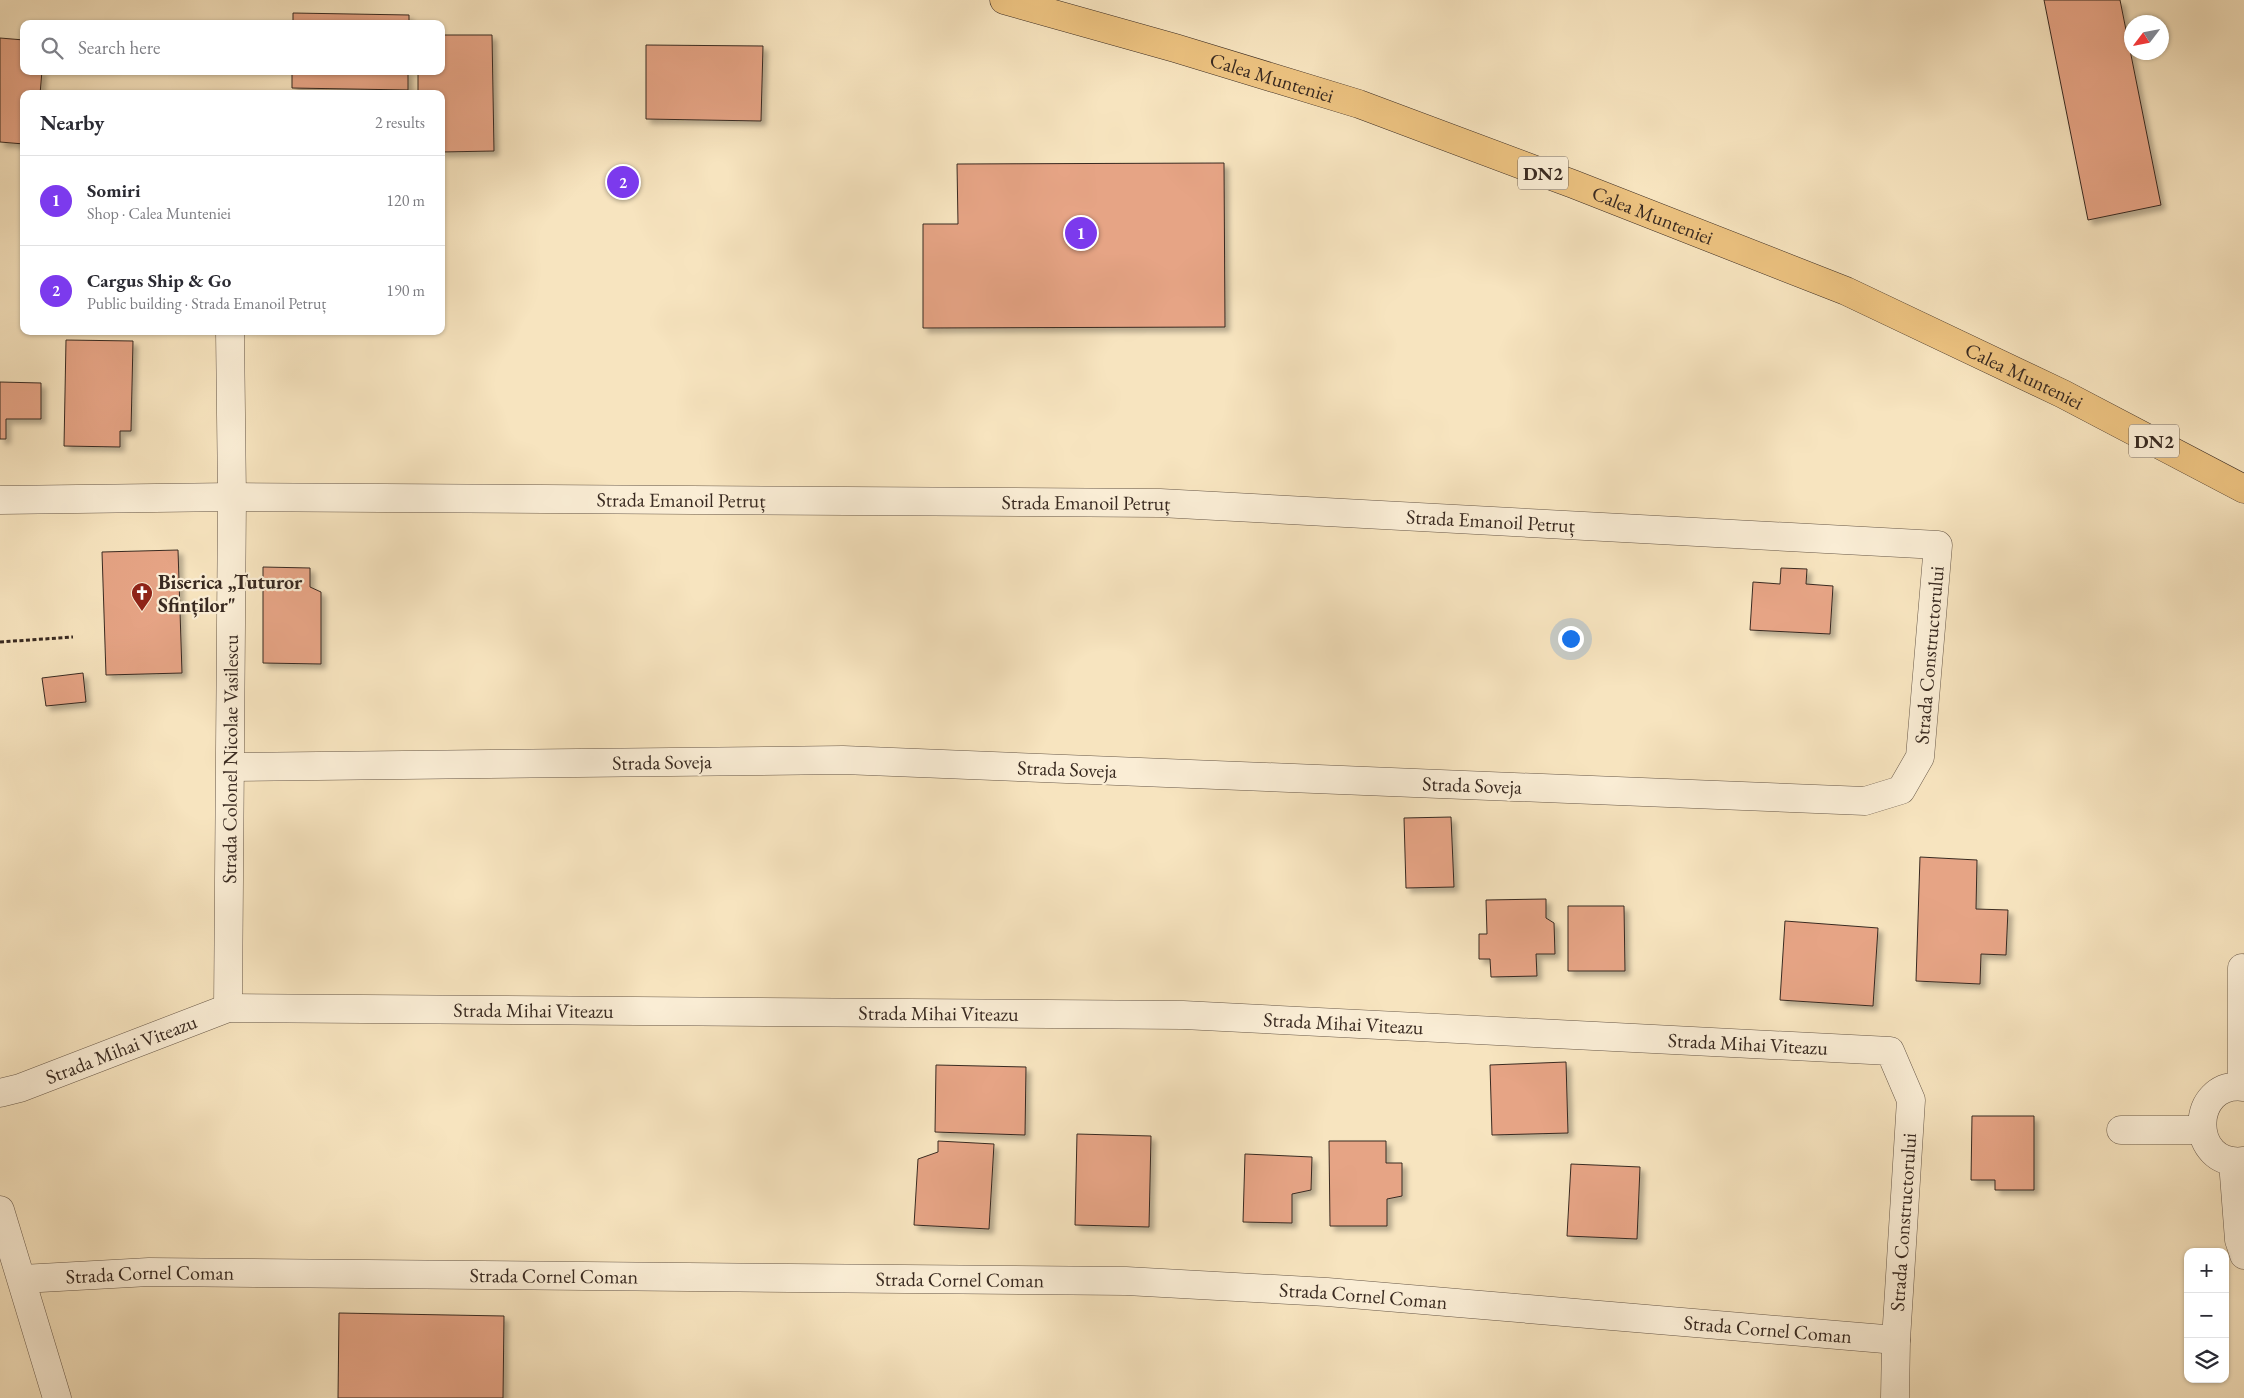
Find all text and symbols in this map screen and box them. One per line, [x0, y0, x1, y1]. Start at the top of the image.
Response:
north arrow [2124, 15, 2169, 60]
search box [20, 20, 445, 75]
icon: search [38, 34, 66, 62]
text: Search here [78, 35, 160, 60]
street label: Calea Munteniei [1207, 46, 1337, 109]
text: Nearby [40, 109, 104, 136]
text: 2 results [375, 112, 425, 133]
road number: DN2 [1518, 156, 1568, 190]
pin: 2 [607, 163, 639, 201]
text: Somiri [87, 178, 141, 203]
street label: Calea Munteniei [1588, 180, 1717, 251]
text: 1 [52, 190, 60, 211]
text: 120 m [386, 190, 425, 211]
text: Shop · Calea Munteniei [87, 203, 231, 224]
pin: 1 [1065, 214, 1097, 252]
text: Cargus Ship & Go [87, 268, 231, 293]
text: 2 [52, 280, 60, 301]
text: 190 m [386, 280, 425, 301]
text: Public building · Strada Emanoil Petruț [87, 293, 326, 314]
street label: Calea Munteniei [1961, 336, 2088, 415]
road number: DN2 [2129, 424, 2179, 458]
street label: Strada Emanoil Petruț [596, 486, 766, 513]
street label: Strada Emanoil Petruț [1001, 489, 1172, 517]
street label: Strada Emanoil Petruț [1405, 503, 1576, 538]
street label: Strada Constructorului [1908, 565, 1950, 745]
place label: Biserica „Tuturor Sfinților" [158, 569, 303, 618]
church icon: Biserica „Tuturor Sfinților" [130, 581, 154, 612]
your location [1558, 626, 1584, 652]
street label: Strada Colonel Nicolae Vasilescu [216, 634, 244, 884]
street label: Strada Soveja [612, 748, 712, 776]
street label: Strada Soveja [1017, 754, 1117, 784]
street label: Strada Soveja [1422, 770, 1522, 800]
street label: Strada Mihai Viteazu [453, 997, 614, 1024]
street label: Strada Mihai Viteazu [858, 1000, 1019, 1027]
street label: Strada Mihai Viteazu [1263, 1006, 1424, 1040]
street label: Strada Mihai Viteazu [42, 1008, 201, 1090]
street label: Strada Mihai Viteazu [1667, 1027, 1829, 1061]
street label: Strada Constructorului [1884, 1132, 1922, 1312]
map controls [2184, 1248, 2229, 1383]
button: + [2184, 1248, 2229, 1293]
street label: Strada Cornel Coman [65, 1259, 235, 1290]
street label: Strada Cornel Coman [469, 1262, 639, 1290]
street label: Strada Cornel Coman [875, 1266, 1045, 1293]
street label: Strada Cornel Coman [1279, 1276, 1449, 1315]
button: − [2184, 1293, 2229, 1338]
street label: Strada Cornel Coman [1683, 1309, 1853, 1349]
button: layers [2184, 1338, 2229, 1383]

